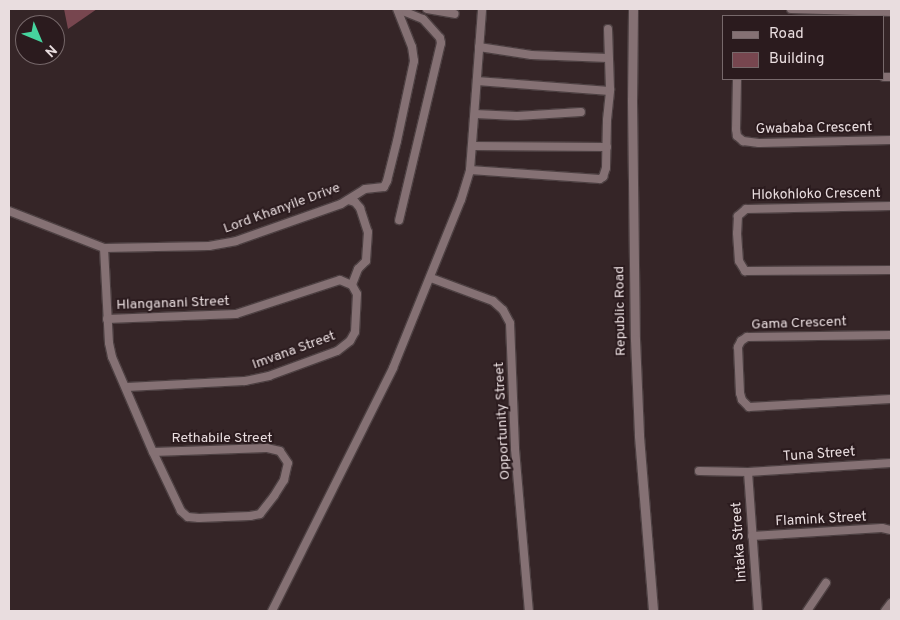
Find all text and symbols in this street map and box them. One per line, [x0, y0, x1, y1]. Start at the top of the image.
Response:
north arrow [15, 15, 65, 65]
legend [722, 15, 885, 80]
text: Road [769, 25, 804, 44]
text: N [41, 41, 60, 60]
text: Building [769, 50, 824, 69]
street label: Gwababa Crescent [756, 120, 872, 138]
street label: Lord Khanyile Drive [221, 180, 343, 238]
street label: Hlokohloko Crescent [751, 185, 881, 205]
street label: Republic Road [612, 266, 630, 356]
street label: Hlanganani Street [116, 294, 230, 314]
street label: Gama Crescent [751, 314, 847, 334]
street label: Imvana Street [250, 328, 338, 374]
street label: Opportunity Street [492, 361, 514, 481]
street label: Rethabile Street [171, 431, 273, 447]
street label: Tuna Street [782, 444, 856, 466]
street label: Intaka Street [729, 501, 751, 583]
street label: Flamink Street [775, 509, 867, 531]

